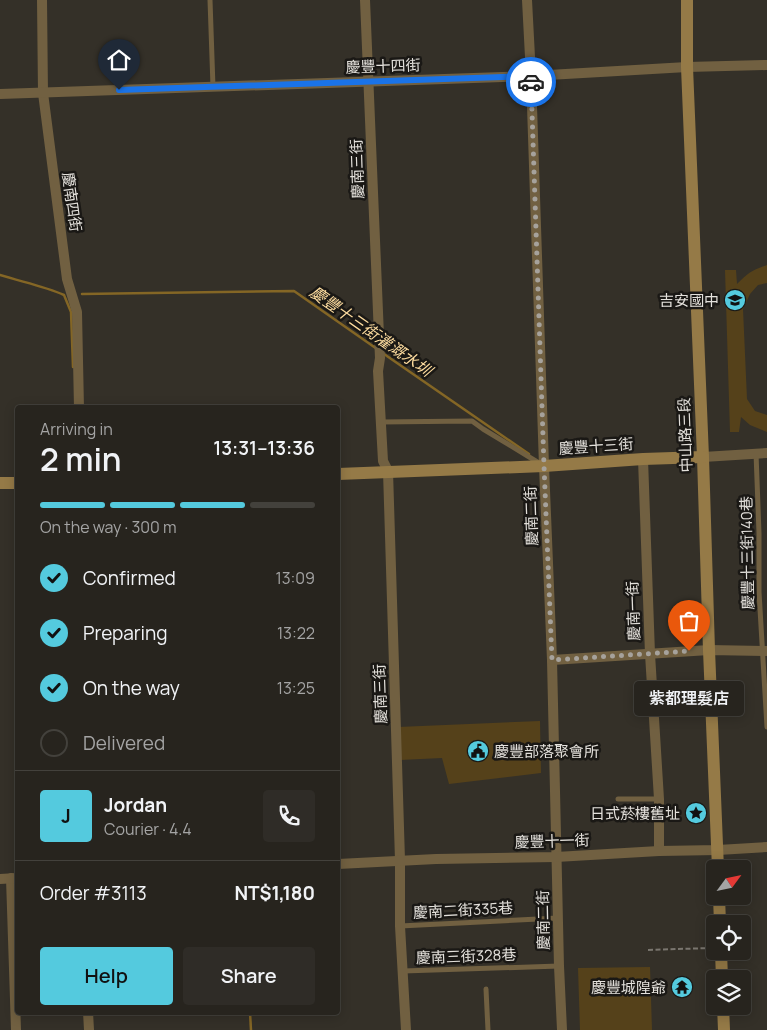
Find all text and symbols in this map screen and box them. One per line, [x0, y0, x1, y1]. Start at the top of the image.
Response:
pin [98, 39, 140, 90]
icon: home [105, 46, 133, 74]
street label: 慶豐十四街 [345, 54, 421, 78]
courier [506, 57, 556, 107]
icon: car [517, 68, 545, 96]
street label: 慶南三街 [345, 139, 369, 199]
street label: 慶南四街 [57, 171, 87, 233]
water label: 慶豐十三街灌溉水圳 [306, 281, 438, 382]
school or university icon: 吉安國中 [723, 288, 747, 312]
place label: 吉安國中 [659, 290, 719, 311]
street label: 中山路三段 [673, 397, 697, 473]
text: Arriving in [40, 418, 113, 440]
street label: 慶豐十三街 [558, 433, 634, 459]
text: 13:31–13:36 [213, 435, 315, 461]
text: 2 min [40, 437, 122, 481]
street label: 慶南二街 [519, 486, 543, 546]
street label: 慶豐十三街140巷 [736, 496, 758, 610]
text: On the way · 300 m [40, 516, 177, 538]
icon: check [40, 564, 68, 592]
text: Confirmed [83, 565, 176, 591]
text: 13:09 [275, 567, 315, 589]
street label: 慶南一街 [621, 581, 645, 641]
pin [668, 600, 710, 651]
icon: bag [675, 607, 703, 635]
icon: check [40, 619, 68, 647]
text: Preparing [83, 620, 168, 646]
text: 13:22 [277, 622, 315, 644]
street label: 慶南三街 [368, 664, 392, 724]
icon: check [40, 674, 68, 702]
text: On the way [83, 675, 180, 701]
text: 13:25 [277, 677, 315, 699]
callout: 紫都理髮店 [634, 681, 744, 716]
text: 紫都理髮店 [649, 687, 729, 709]
text: Delivered [83, 730, 165, 756]
public building icon: 慶豐部落聚會所 [466, 739, 490, 763]
place label: 慶豐部落聚會所 [494, 741, 599, 762]
button: phone [263, 790, 315, 842]
text: Jordan [104, 792, 167, 818]
place icon: 日式菸樓舊址 [684, 801, 708, 825]
text: J [61, 803, 71, 829]
place label: 日式菸樓舊址 [590, 803, 680, 824]
text: Courier · 4.4 [104, 818, 192, 840]
street label: 慶豐十一街 [514, 829, 590, 853]
north arrow [706, 860, 751, 905]
map controls [706, 860, 751, 1015]
text: Order #3113 [40, 880, 147, 906]
text: NT$1,180 [234, 880, 315, 906]
street label: 慶南二街 [532, 890, 554, 950]
street label: 慶南二街335巷 [412, 897, 514, 923]
button: locate [706, 915, 751, 960]
street label: 慶南三街328巷 [415, 944, 517, 968]
button: Help [40, 947, 173, 1005]
button: Share [183, 947, 315, 1005]
button: layers [706, 970, 751, 1015]
temple icon: 慶豐城隍爺 [670, 975, 694, 999]
place label: 慶豐城隍爺 [591, 977, 666, 998]

